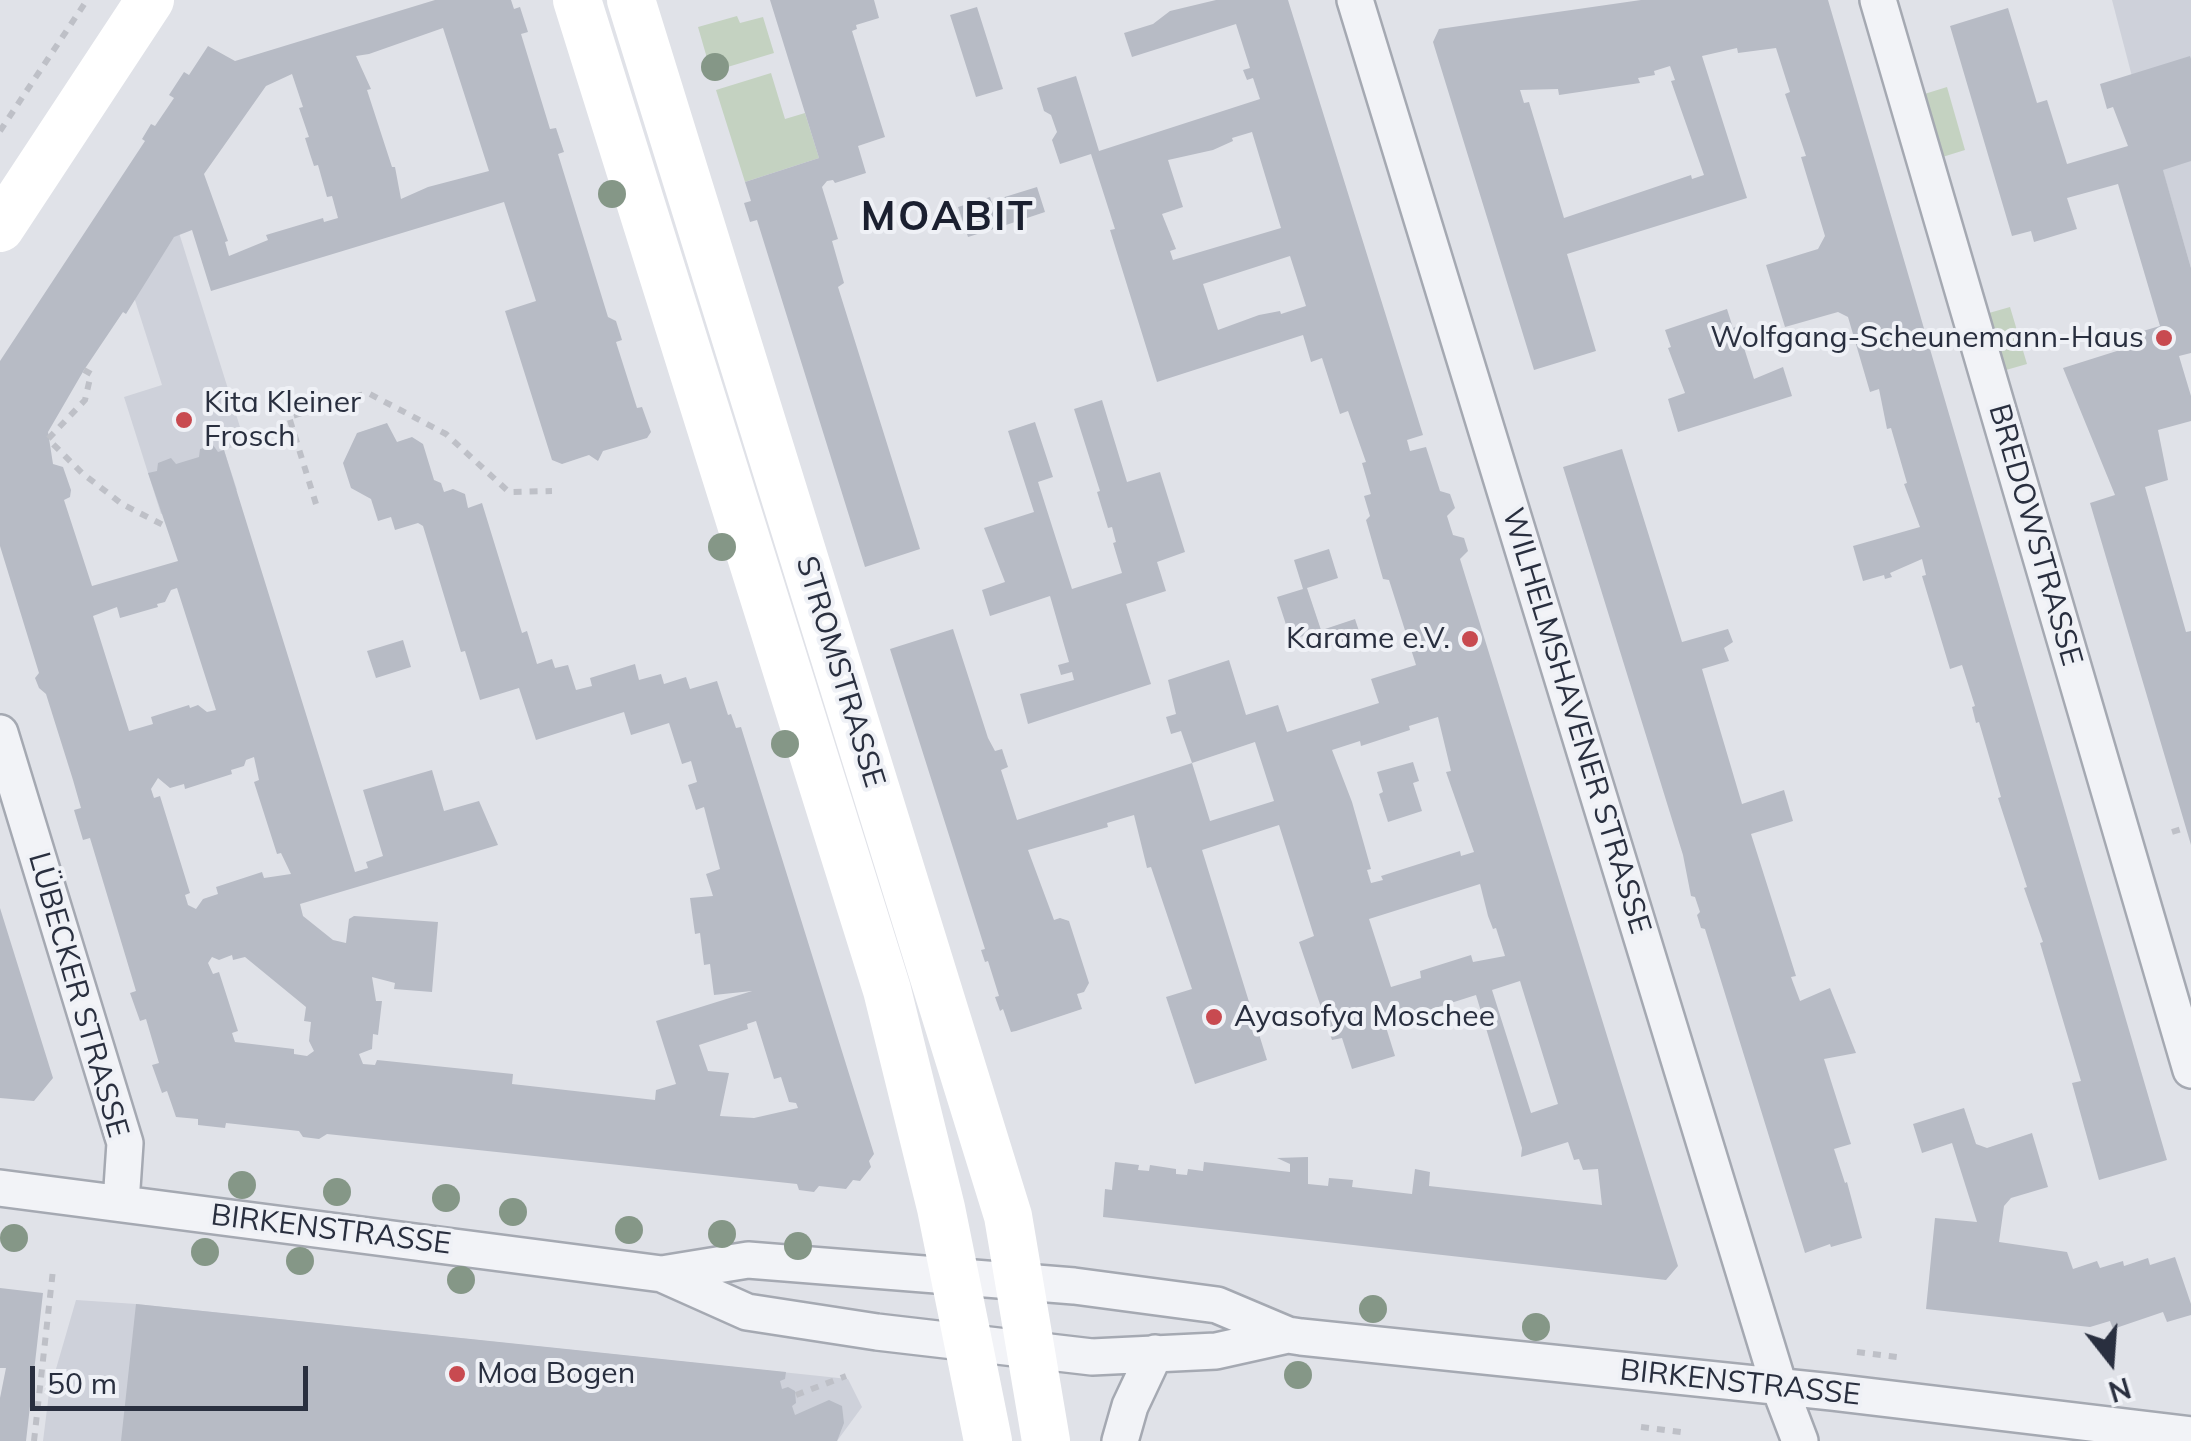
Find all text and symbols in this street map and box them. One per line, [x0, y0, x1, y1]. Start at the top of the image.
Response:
district label: MOABIT [861, 194, 1035, 242]
place label: Wolfgang-Scheunemann-Haus [1710, 320, 2144, 356]
marker: Wolfgang-Scheunemann-Haus [2153, 327, 2175, 349]
place label: Kita Kleiner Frosch [204, 385, 361, 456]
street label: BREDOWSTRASSE [1980, 400, 2090, 670]
marker: Kita Kleiner Frosch [173, 409, 195, 431]
street label: WILHELMSHAVENER STRASSE [1494, 504, 1658, 938]
street label: STROMSTRASSE [788, 552, 892, 792]
place label: Karame e.V. [1286, 621, 1450, 657]
marker: Karame e.V. [1459, 628, 1481, 650]
street label: LÜBECKER STRASSE [20, 848, 136, 1142]
place label: Ayasofya Moschee [1234, 999, 1495, 1035]
marker: Ayasofya Moschee [1203, 1006, 1225, 1028]
street label: BIRKENSTRASSE [209, 1197, 453, 1263]
north arrow [2061, 1311, 2161, 1411]
scale bar [35, 1346, 312, 1408]
street label: BIRKENSTRASSE [1618, 1352, 1862, 1414]
place label: Moa Bogen [477, 1356, 635, 1392]
marker: Moa Bogen [446, 1363, 468, 1385]
text: 50 m [47, 1364, 117, 1402]
text: N [2105, 1370, 2135, 1410]

